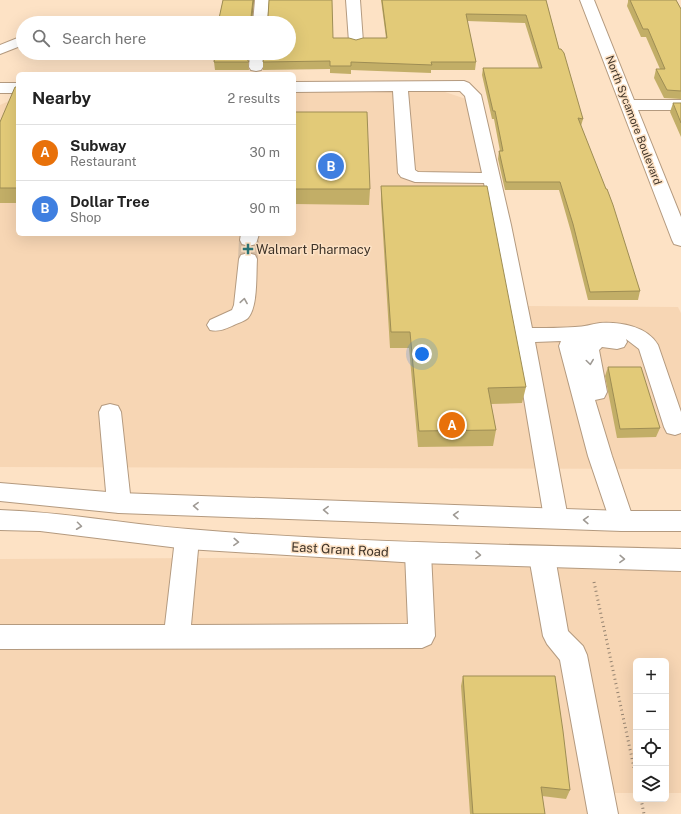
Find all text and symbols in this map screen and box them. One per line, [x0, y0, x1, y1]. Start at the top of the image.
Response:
search box [16, 16, 296, 60]
icon: search [30, 27, 52, 49]
text: Search here [62, 30, 146, 47]
street label: North Sycamore Boulevard [604, 54, 664, 186]
text: Nearby [32, 88, 91, 108]
text: 2 results [228, 91, 280, 106]
text: Subway [70, 137, 127, 154]
text: A [40, 145, 50, 160]
text: 30 m [250, 145, 280, 160]
pin: B [318, 151, 344, 181]
text: Restaurant [70, 154, 136, 169]
text: Dollar Tree [70, 193, 150, 210]
text: B [41, 201, 49, 216]
text: 90 m [250, 201, 280, 216]
text: Shop [70, 210, 101, 225]
place label: Walmart Pharmacy [256, 242, 371, 257]
marker: Walmart Pharmacy [243, 244, 253, 254]
one-way arrow [239, 298, 248, 304]
your location [412, 344, 432, 364]
one-way arrow [586, 359, 595, 365]
pin: A [439, 410, 465, 440]
one-way arrow [193, 502, 199, 510]
one-way arrow [323, 506, 329, 515]
one-way arrow [453, 511, 459, 519]
one-way arrow [583, 515, 589, 524]
one-way arrow [76, 521, 82, 530]
one-way arrow [233, 538, 239, 547]
street label: East Grant Road [291, 539, 389, 560]
one-way arrow [475, 551, 481, 559]
one-way arrow [619, 555, 625, 563]
map controls [633, 658, 669, 802]
button: + [633, 658, 669, 694]
button: − [633, 694, 669, 730]
button: locate [633, 730, 669, 766]
button: layers [633, 766, 669, 802]

